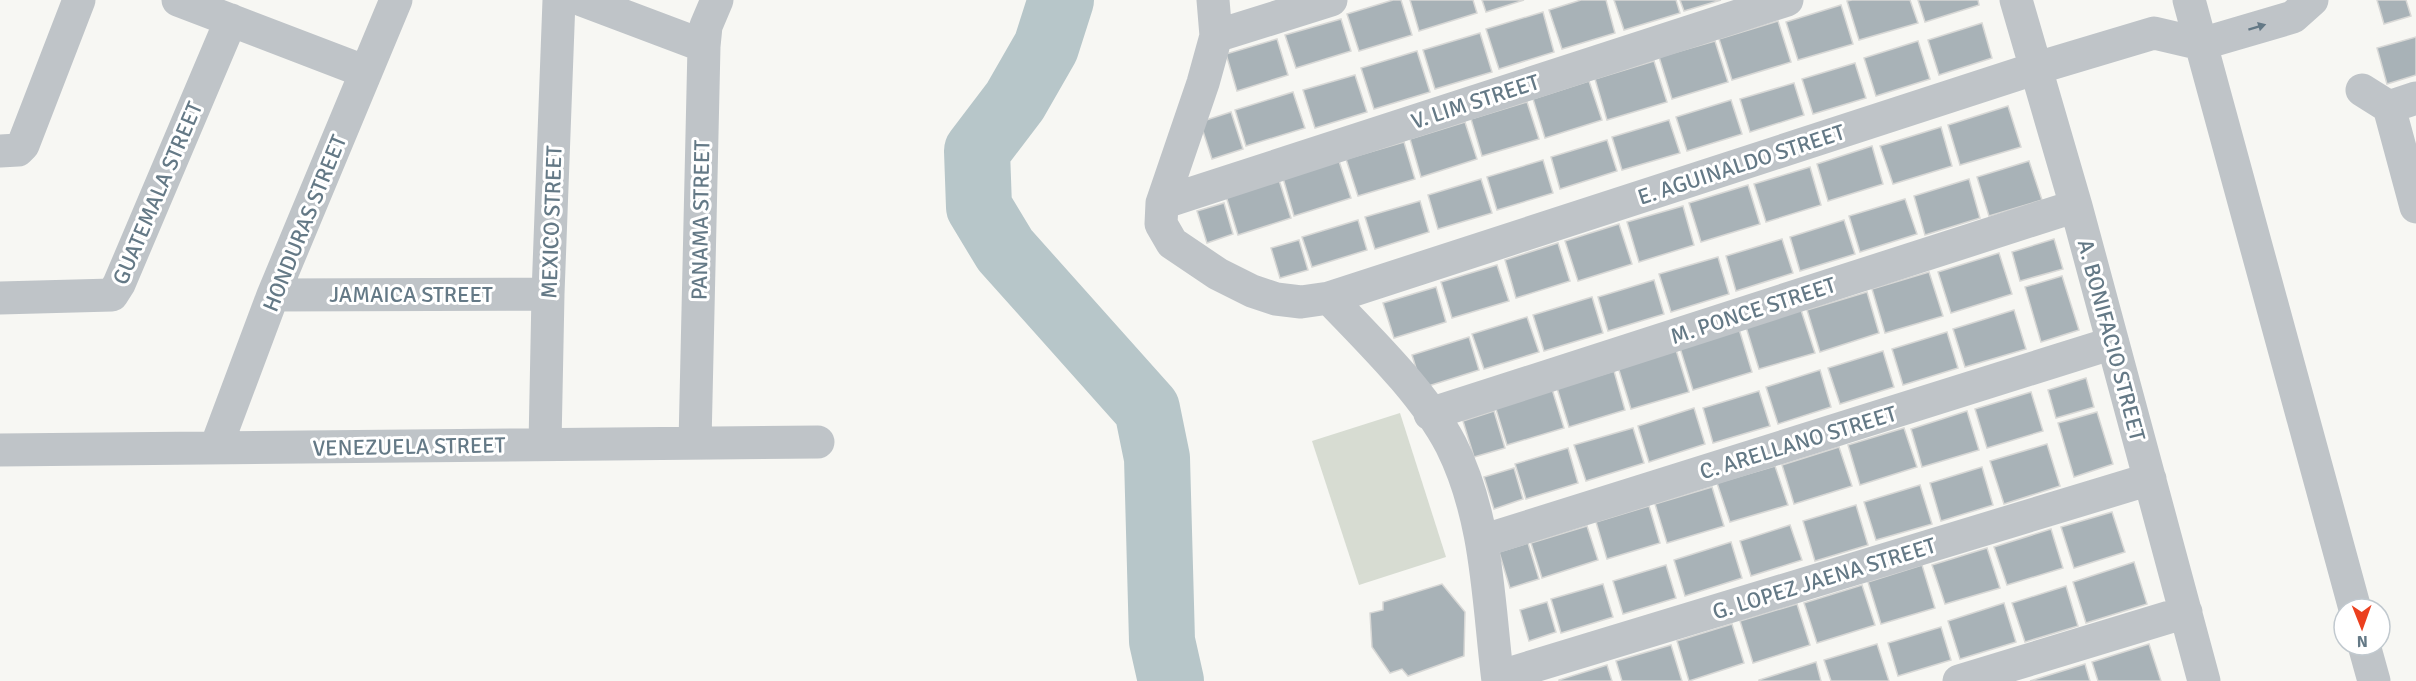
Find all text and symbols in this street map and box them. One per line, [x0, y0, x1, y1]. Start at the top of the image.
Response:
one-way arrow [2248, 22, 2266, 31]
street label: V. LIM STREET [1408, 68, 1543, 135]
street label: GUATEMALA STREET [107, 98, 208, 289]
street label: E. AGUINALDO STREET [1634, 118, 1848, 211]
street label: HONDURAS STREET [257, 131, 352, 316]
street label: PANAMA STREET [686, 139, 715, 300]
street label: MEXICO STREET [535, 145, 568, 299]
street label: A. BONIFACIO STREET [2072, 236, 2151, 444]
street label: M. PONCE STREET [1667, 271, 1839, 350]
street label: JAMAICA STREET [329, 281, 493, 308]
street label: C. ARELLANO STREET [1696, 400, 1900, 485]
street label: VENEZUELA STREET [312, 431, 506, 462]
street label: G. LOPEZ JAENA STREET [1709, 532, 1939, 625]
north arrow [2332, 597, 2392, 657]
text: N [2357, 631, 2368, 651]

